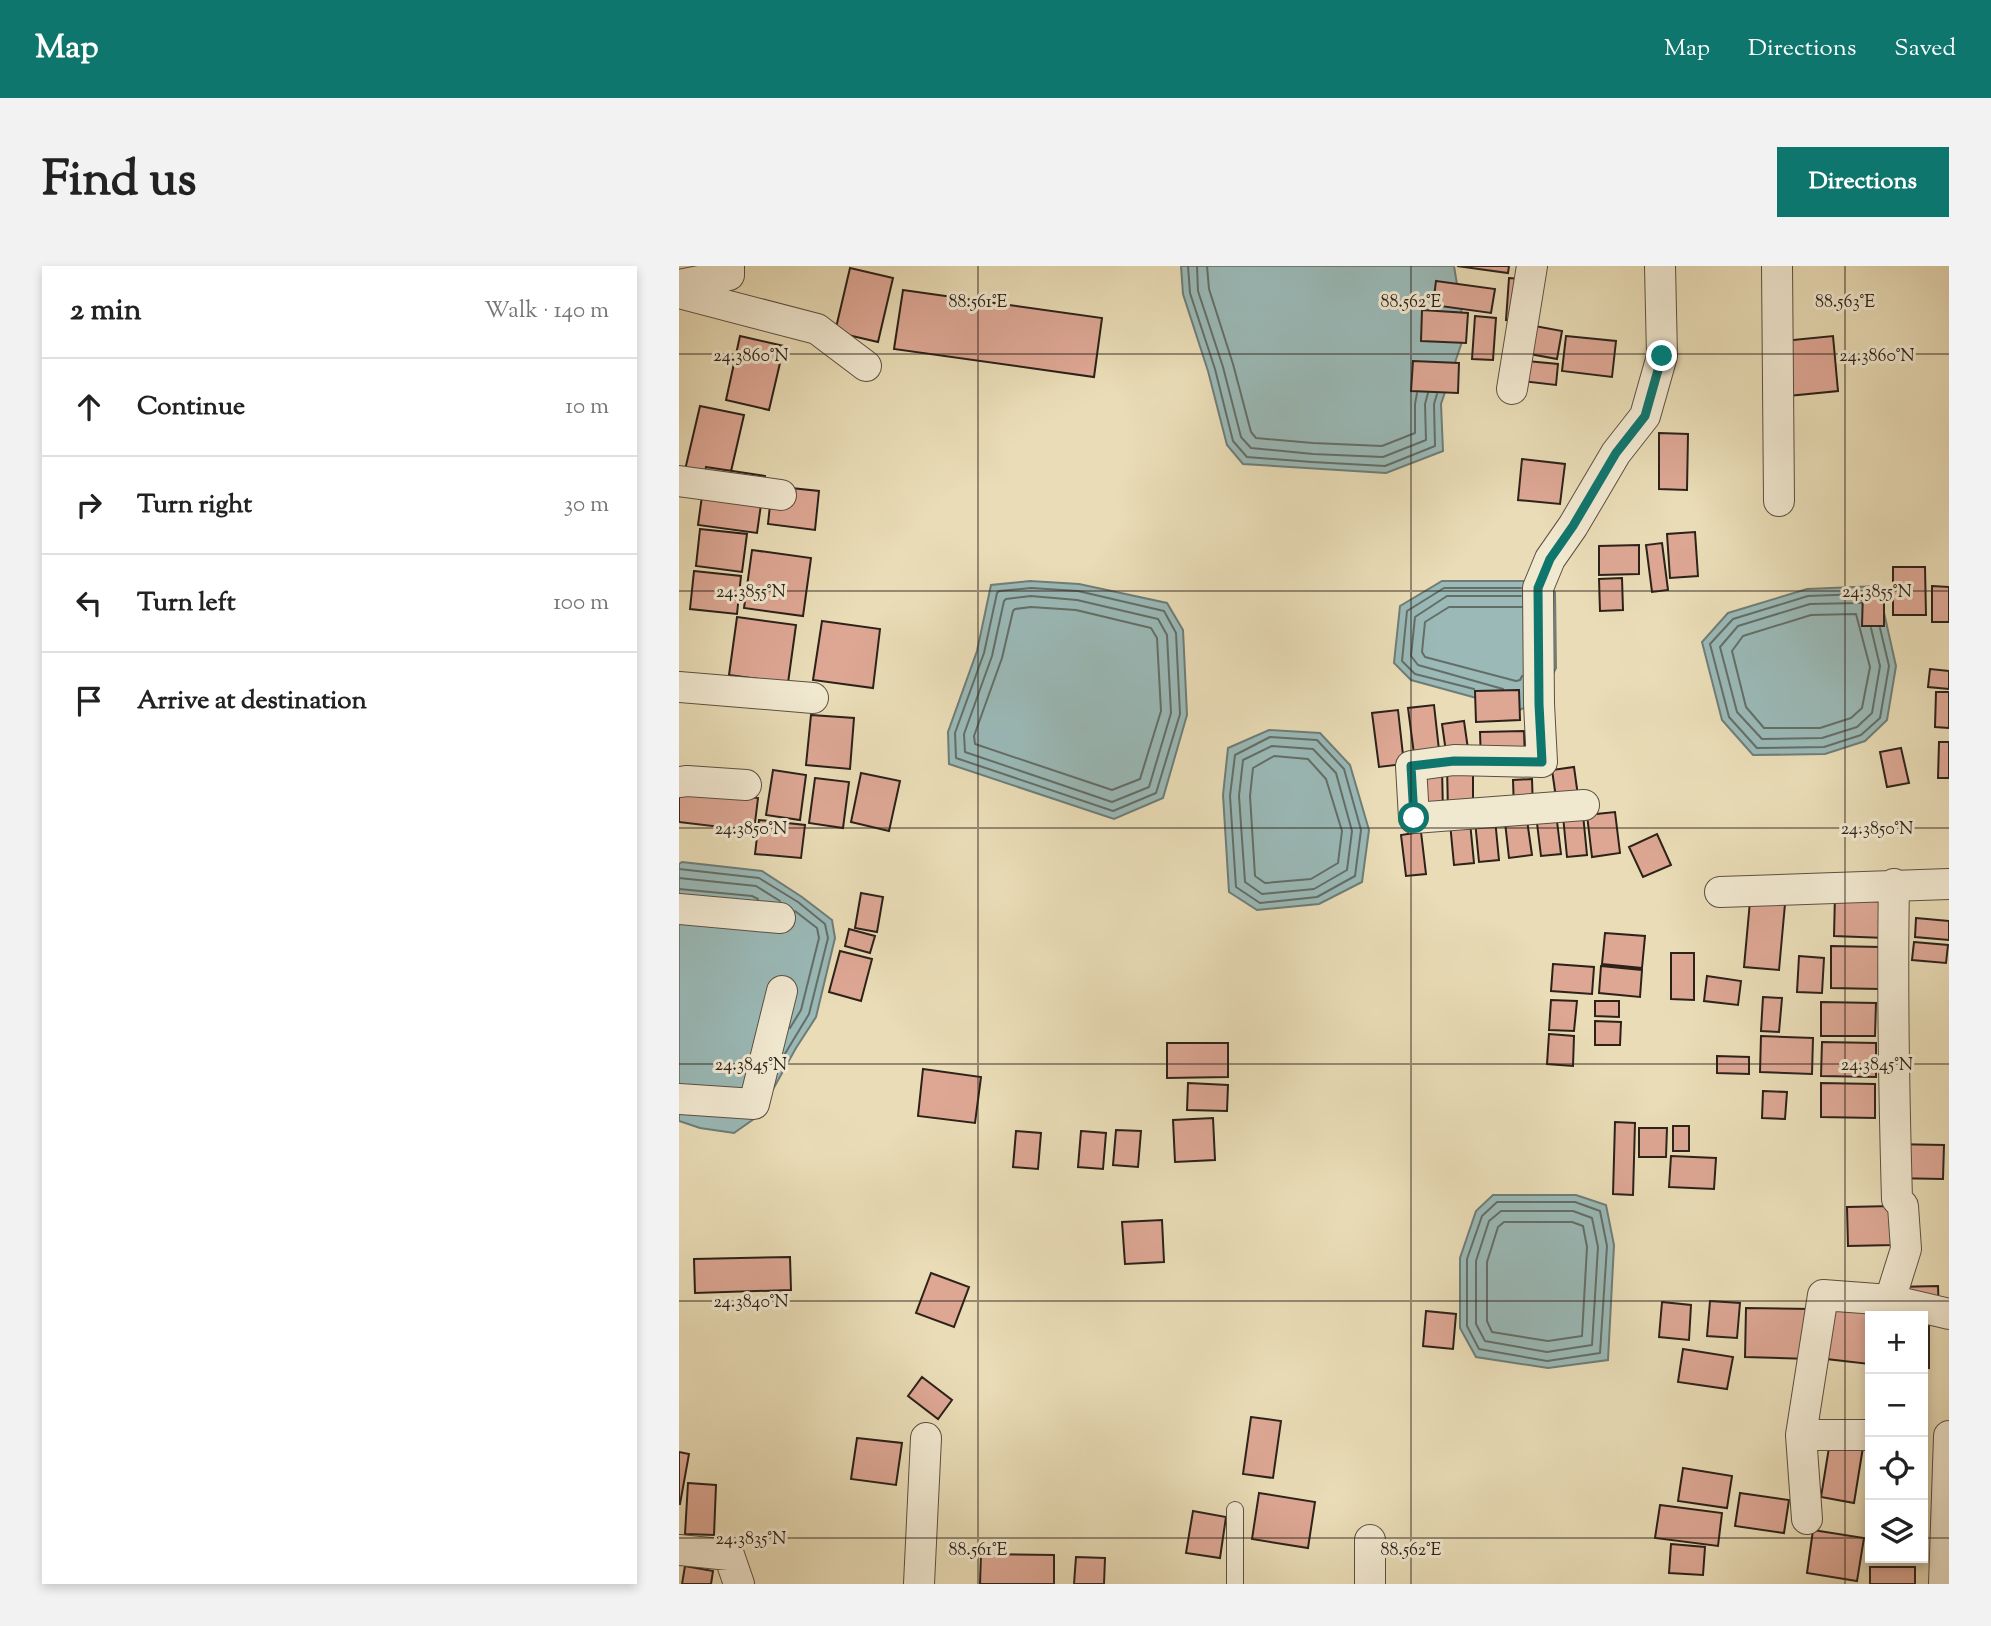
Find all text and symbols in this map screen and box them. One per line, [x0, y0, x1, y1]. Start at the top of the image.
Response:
text: Map [35, 25, 99, 73]
text: Map [1664, 32, 1710, 66]
text: Directions [1748, 32, 1856, 66]
text: Saved [1894, 32, 1956, 66]
text: Find us [42, 147, 196, 217]
button: Directions [1777, 147, 1949, 217]
text: 2 min [70, 290, 142, 333]
text: 88.561°E [949, 290, 1008, 316]
text: 88.562°E [1381, 290, 1442, 316]
text: 88.563°E [1815, 290, 1875, 316]
text: Walk · 140 m [484, 295, 609, 328]
route end [1646, 340, 1677, 371]
text: 24.3860°N [713, 344, 789, 370]
text: 24.3860°N [1839, 344, 1915, 370]
icon: ahead [70, 388, 108, 426]
text: Continue [137, 389, 245, 426]
text: 10 m [565, 391, 609, 424]
icon: right [70, 486, 108, 524]
text: Turn right [137, 487, 252, 524]
text: 30 m [564, 489, 609, 522]
text: 24.3855°N [716, 580, 786, 606]
text: 24.3855°N [1842, 580, 1912, 606]
icon: left [70, 584, 108, 622]
text: Turn left [137, 585, 236, 622]
text: 100 m [553, 587, 609, 620]
icon: arrive [70, 682, 108, 720]
text: Arrive at destination [137, 683, 367, 720]
route start [1398, 802, 1429, 833]
text: 24.3850°N [715, 817, 787, 843]
text: 24.3850°N [1841, 817, 1913, 843]
text: 24.3845°N [715, 1053, 787, 1079]
text: 24.3845°N [1841, 1053, 1913, 1079]
text: 24.3840°N [713, 1290, 789, 1316]
map controls [1865, 1311, 1928, 1563]
button: + [1865, 1311, 1928, 1374]
button: − [1865, 1374, 1928, 1437]
button: locate [1865, 1437, 1928, 1500]
button: layers [1865, 1500, 1928, 1563]
text: 24.3835°N [716, 1527, 786, 1553]
text: 88.561°E [949, 1538, 1008, 1564]
text: 88.562°E [1381, 1538, 1442, 1564]

